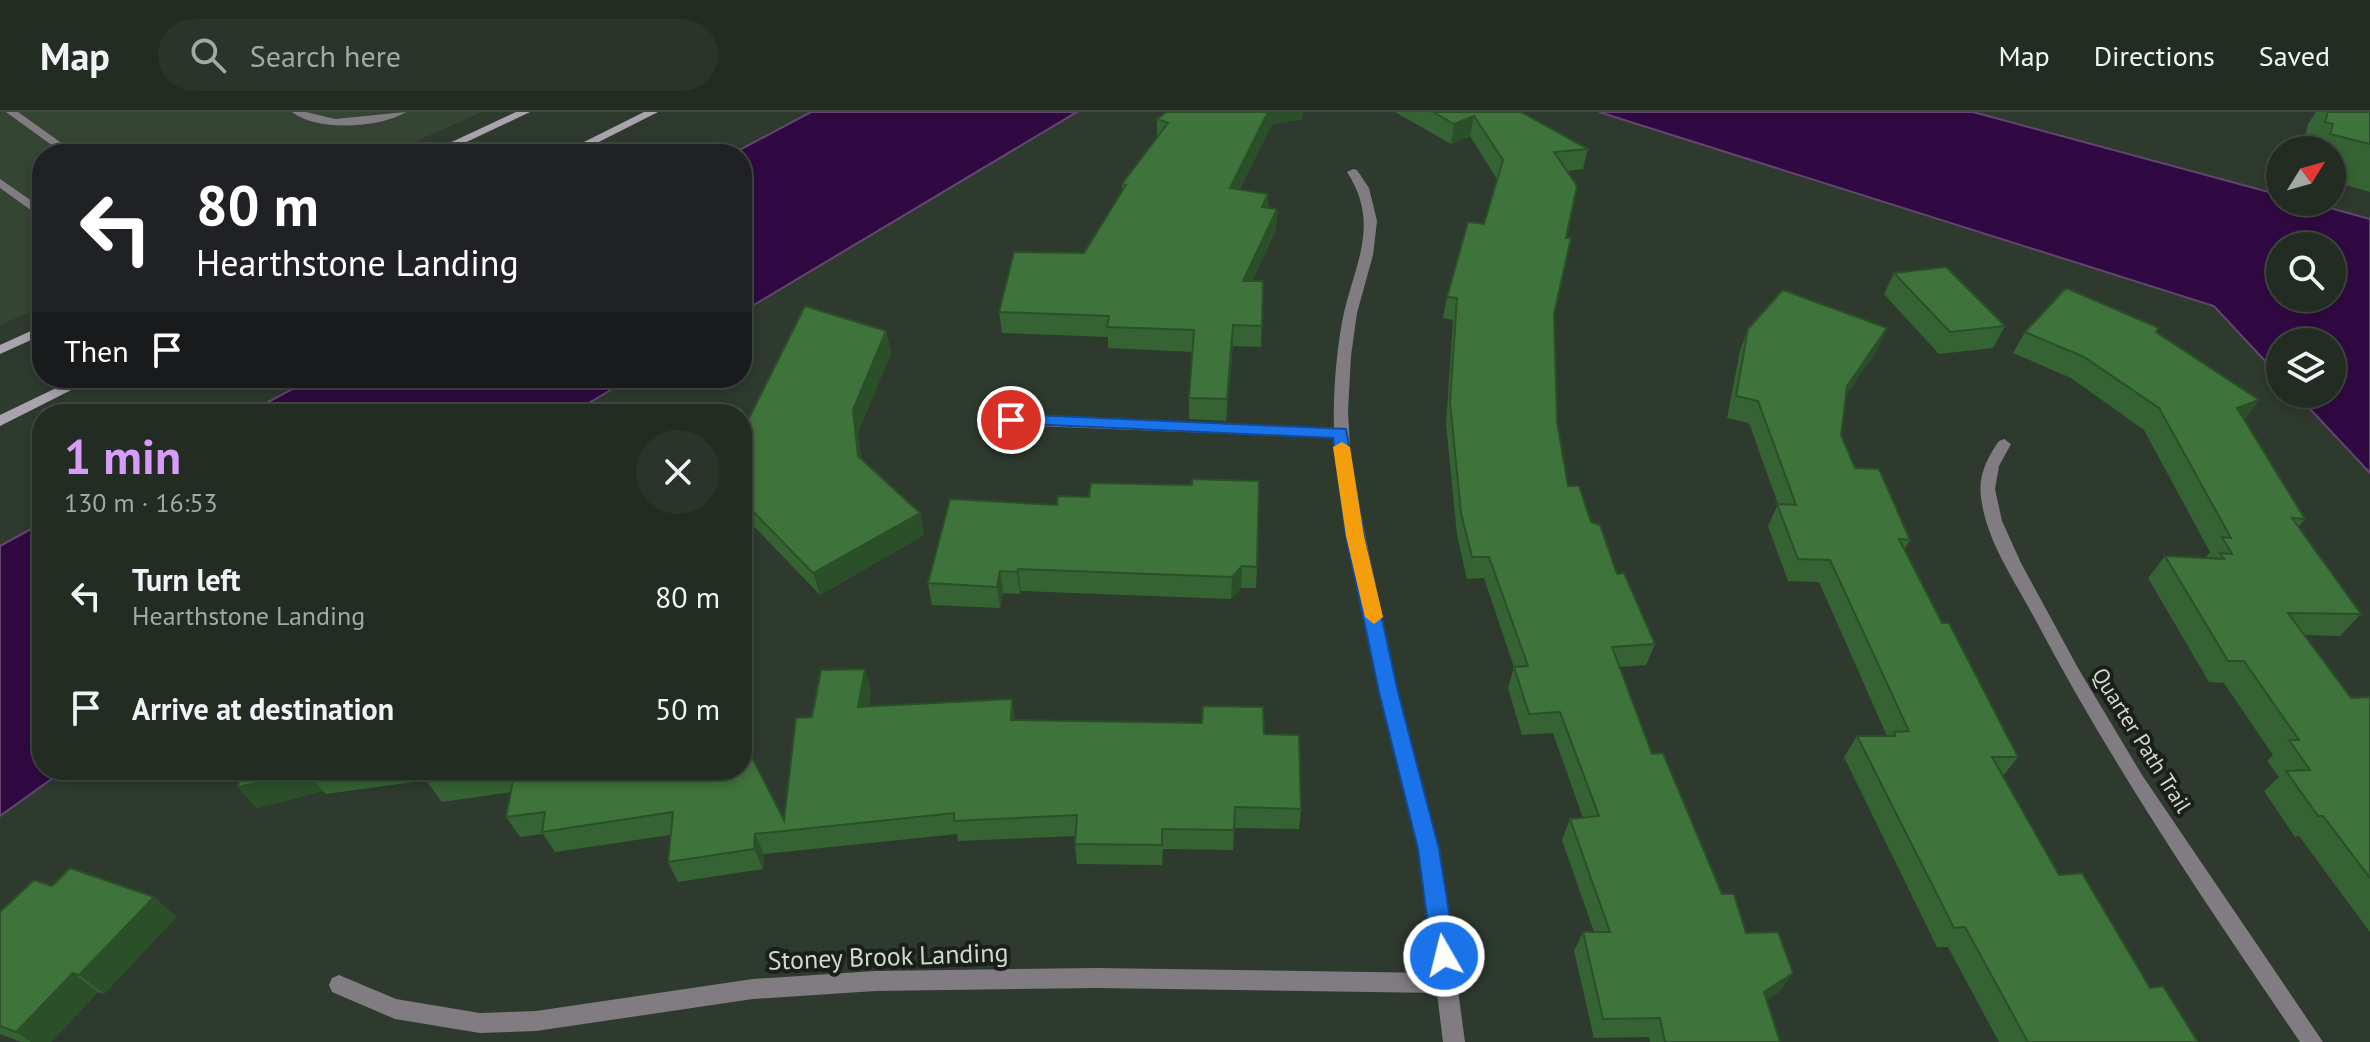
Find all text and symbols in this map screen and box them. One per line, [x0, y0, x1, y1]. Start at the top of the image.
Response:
search box [158, 19, 718, 91]
text: Map [40, 31, 110, 80]
icon: search [186, 33, 230, 77]
text: Search here [250, 36, 401, 75]
text: Map [1999, 37, 2050, 74]
text: Directions [2094, 37, 2215, 74]
text: Saved [2259, 37, 2330, 74]
north arrow [2266, 136, 2346, 216]
map controls [2266, 136, 2346, 408]
text: 80 m [196, 169, 319, 241]
icon: left [64, 176, 168, 280]
button: search [2266, 232, 2346, 312]
text: Hearthstone Landing [196, 239, 519, 286]
icon: arrive [145, 328, 189, 372]
button: layers [2266, 328, 2346, 408]
text: Then [64, 331, 129, 370]
pin [977, 386, 1045, 454]
icon: arrive [989, 398, 1033, 442]
text: 1 min [64, 425, 181, 487]
button: close [636, 430, 720, 514]
text: 130 m · 16:53 [64, 486, 218, 519]
text: Turn left [132, 560, 240, 599]
icon: left [64, 574, 108, 618]
text: 80 m [655, 577, 720, 616]
text: Hearthstone Landing [132, 599, 365, 632]
street label: Quarter Path Trail [2086, 662, 2198, 818]
icon: arrive [64, 686, 108, 730]
text: Arrive at destination [132, 689, 394, 728]
text: 50 m [655, 689, 720, 728]
position arrow [1402, 914, 1486, 998]
street label: Stoney Brook Landing [767, 935, 1009, 977]

